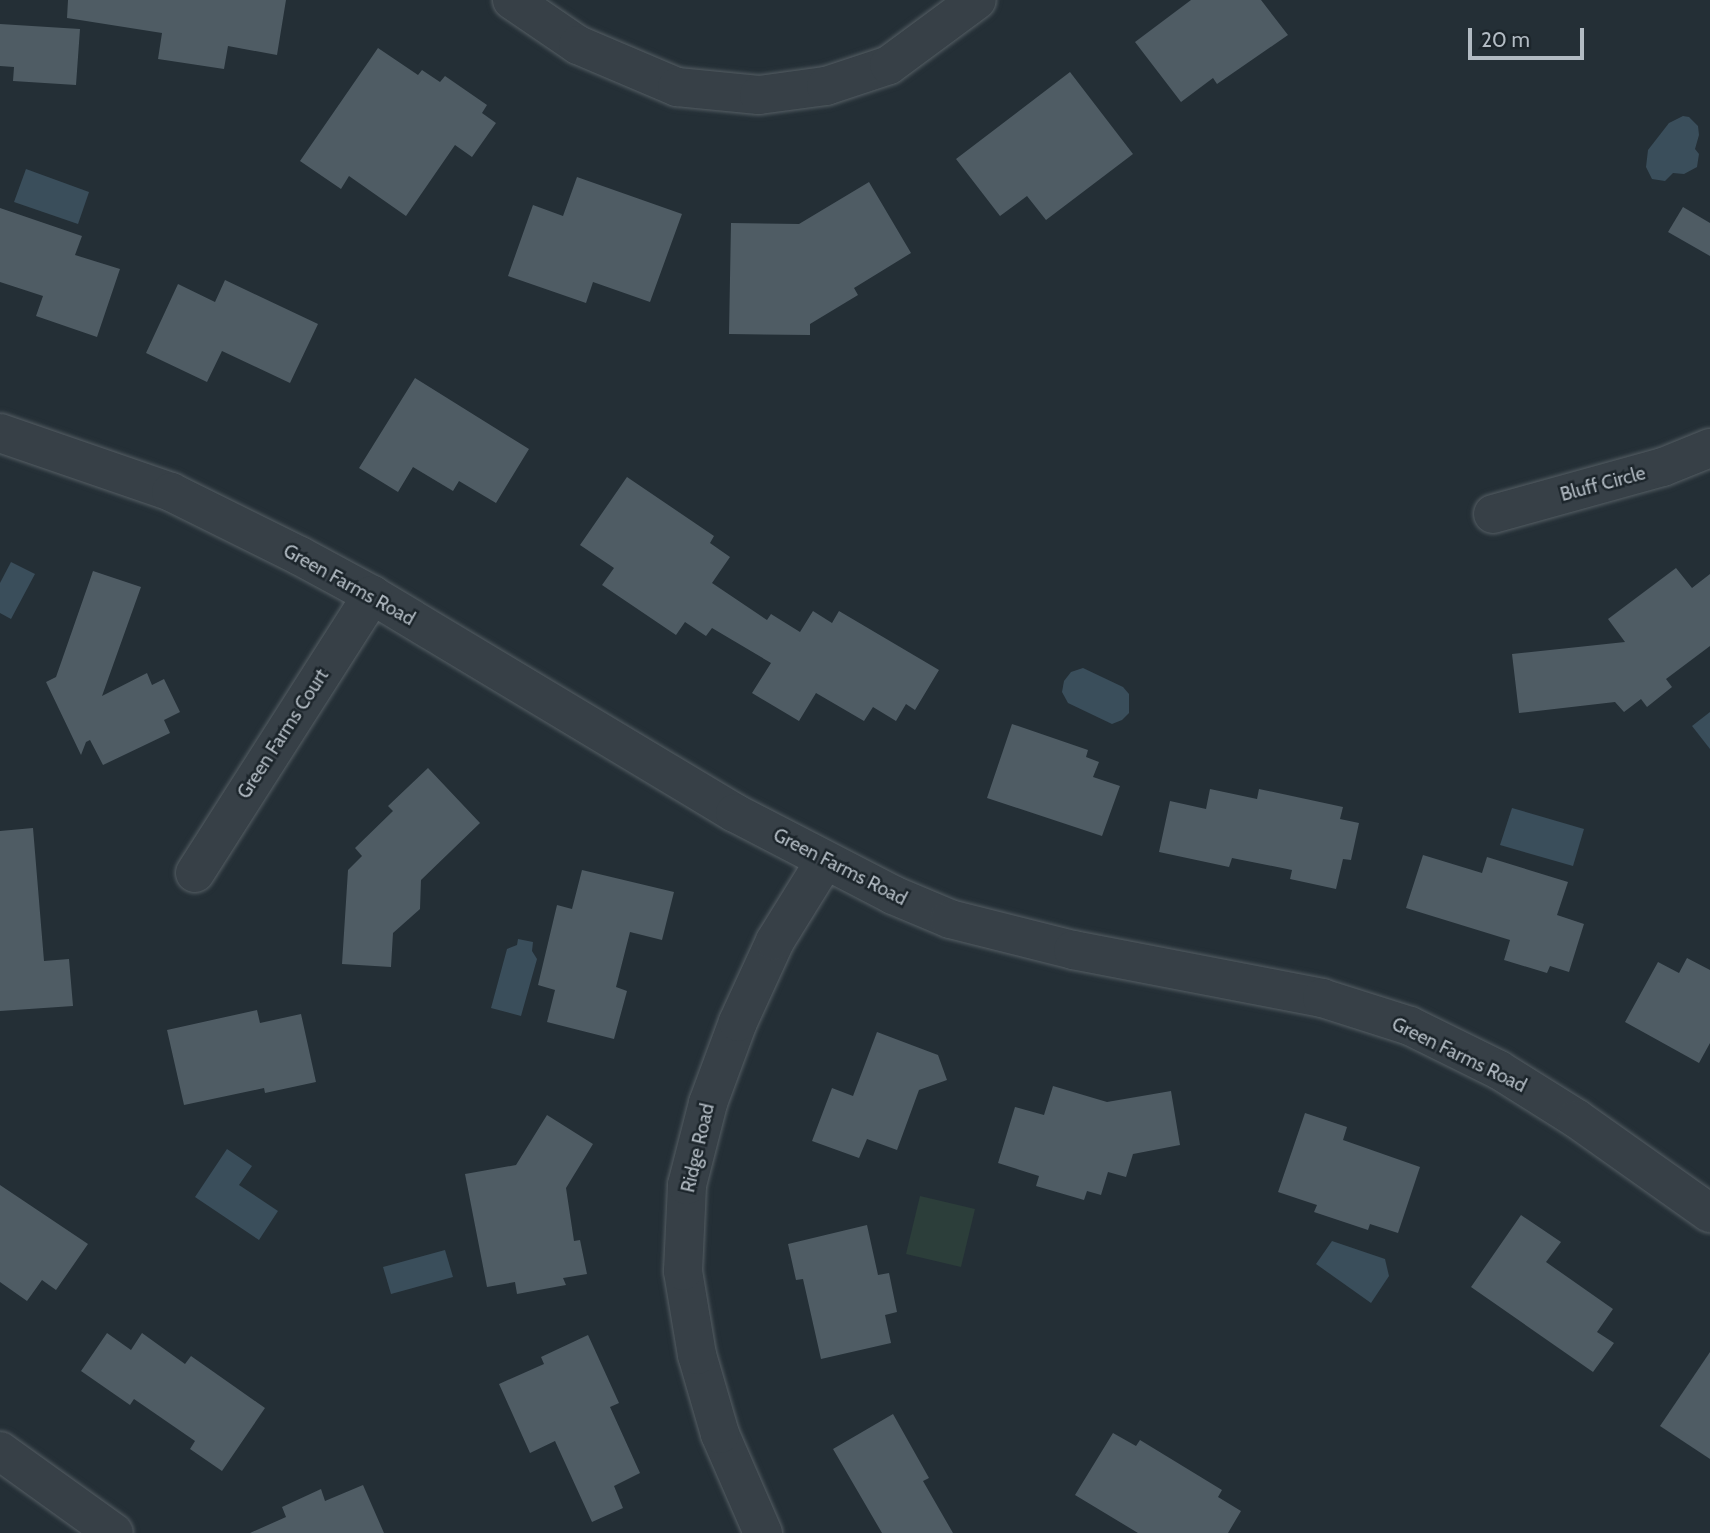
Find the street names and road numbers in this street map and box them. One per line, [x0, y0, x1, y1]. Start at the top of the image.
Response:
street label: Bluff Circle [1558, 462, 1648, 506]
street label: Green Farms Road [279, 539, 419, 631]
street label: Green Farms Court [233, 665, 333, 803]
street label: Green Farms Road [769, 824, 911, 910]
street label: Green Farms Road [1388, 1013, 1530, 1097]
street label: Ridge Road [677, 1101, 719, 1195]

